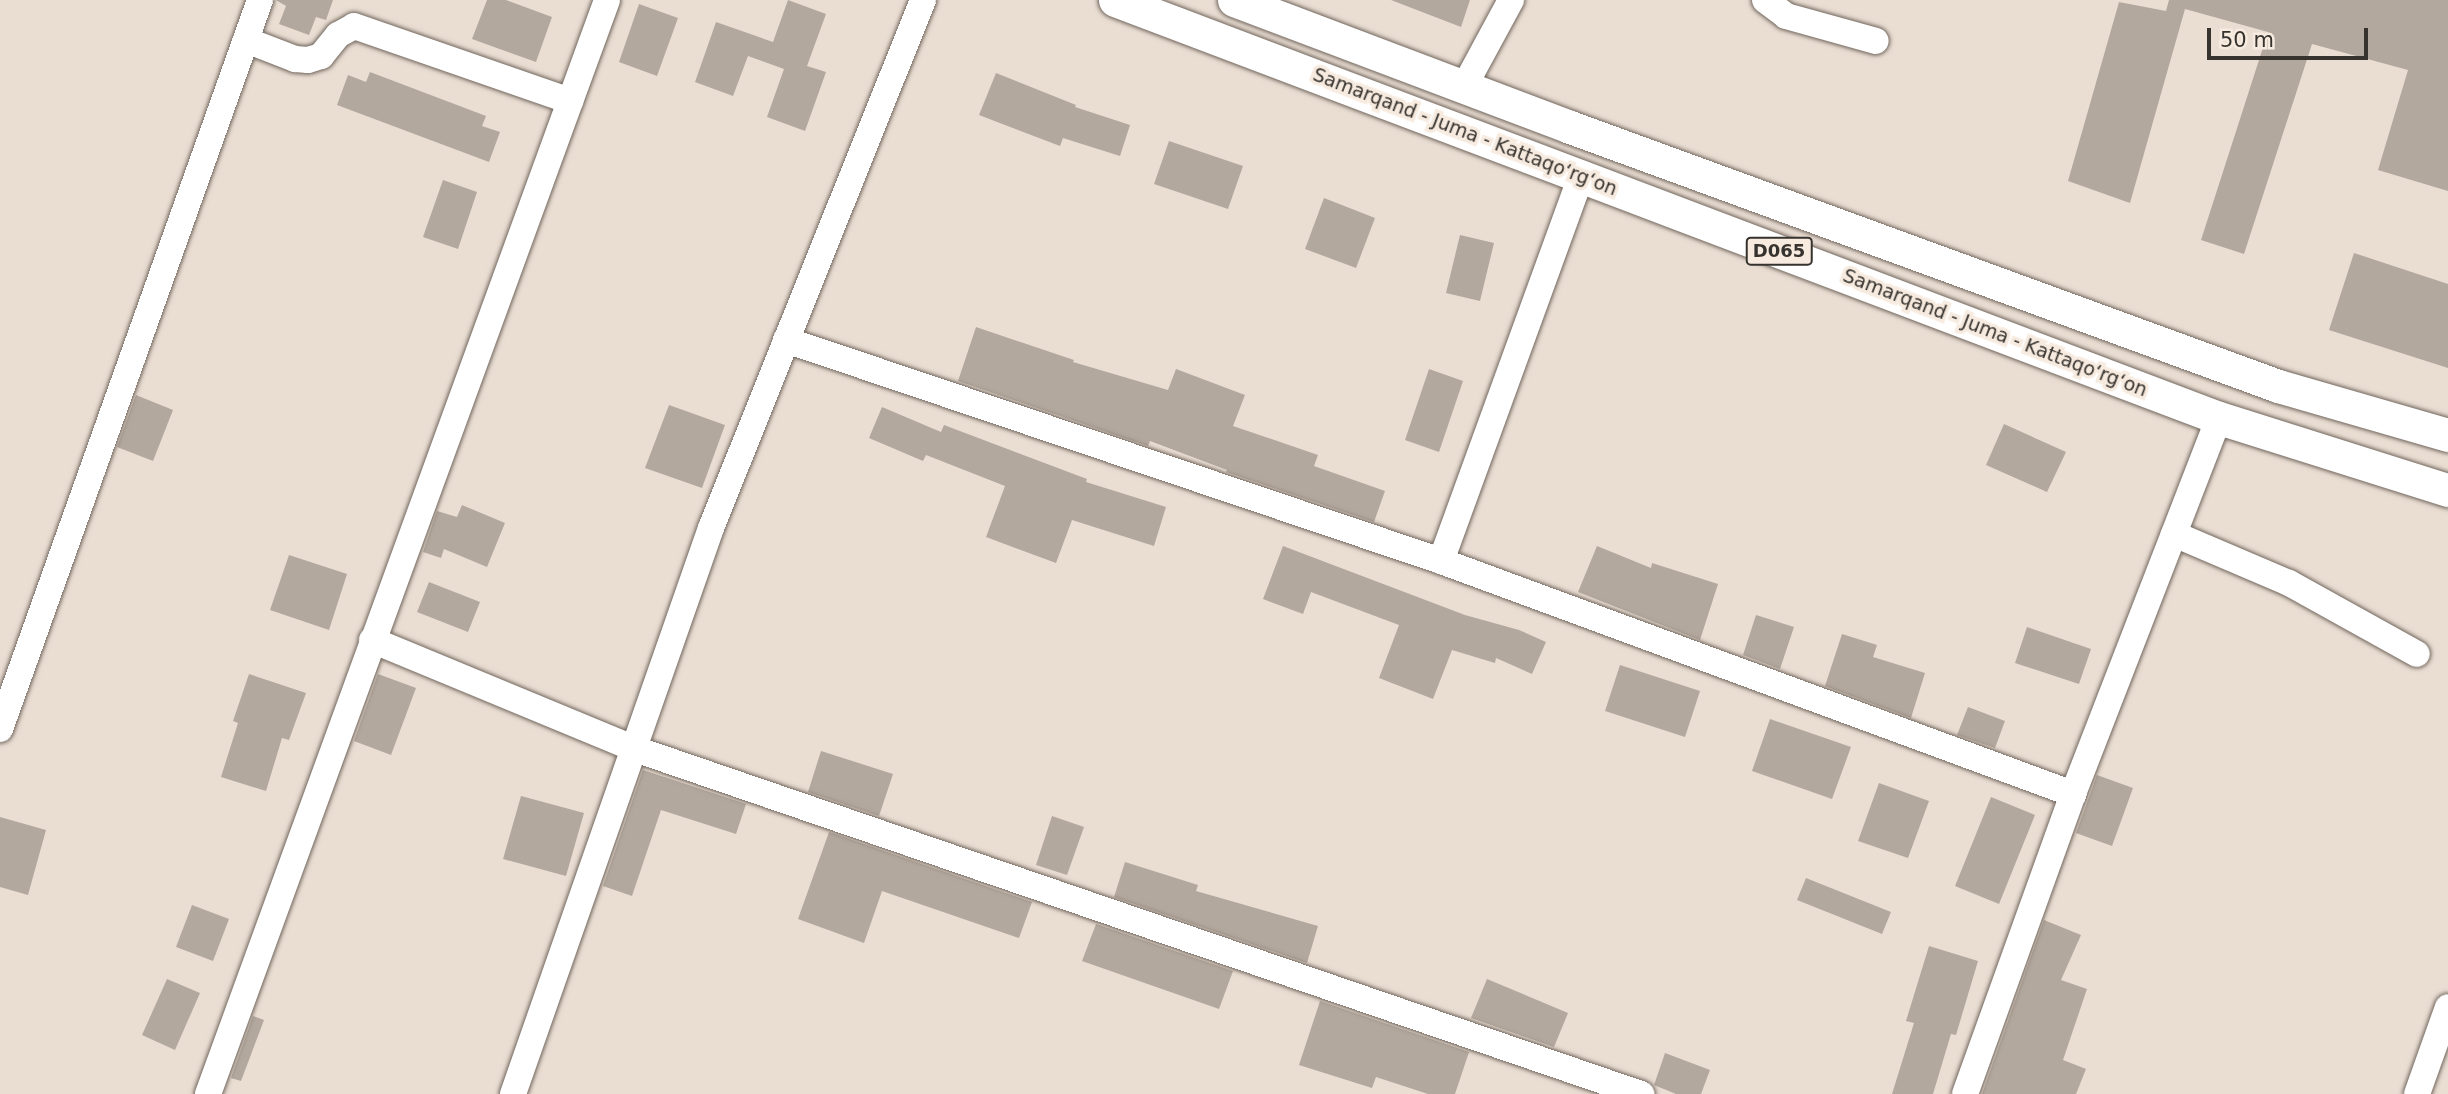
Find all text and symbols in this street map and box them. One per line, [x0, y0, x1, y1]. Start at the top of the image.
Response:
scale bar [2210, 14, 2371, 58]
text: 50 m [2220, 28, 2274, 52]
street label: Samarqand - Juma - Kattaqo‘rg‘on [1310, 63, 1620, 201]
road number: D065 [1744, 236, 1814, 265]
street label: Samarqand - Juma - Kattaqo‘rg‘on [1840, 264, 2150, 402]

